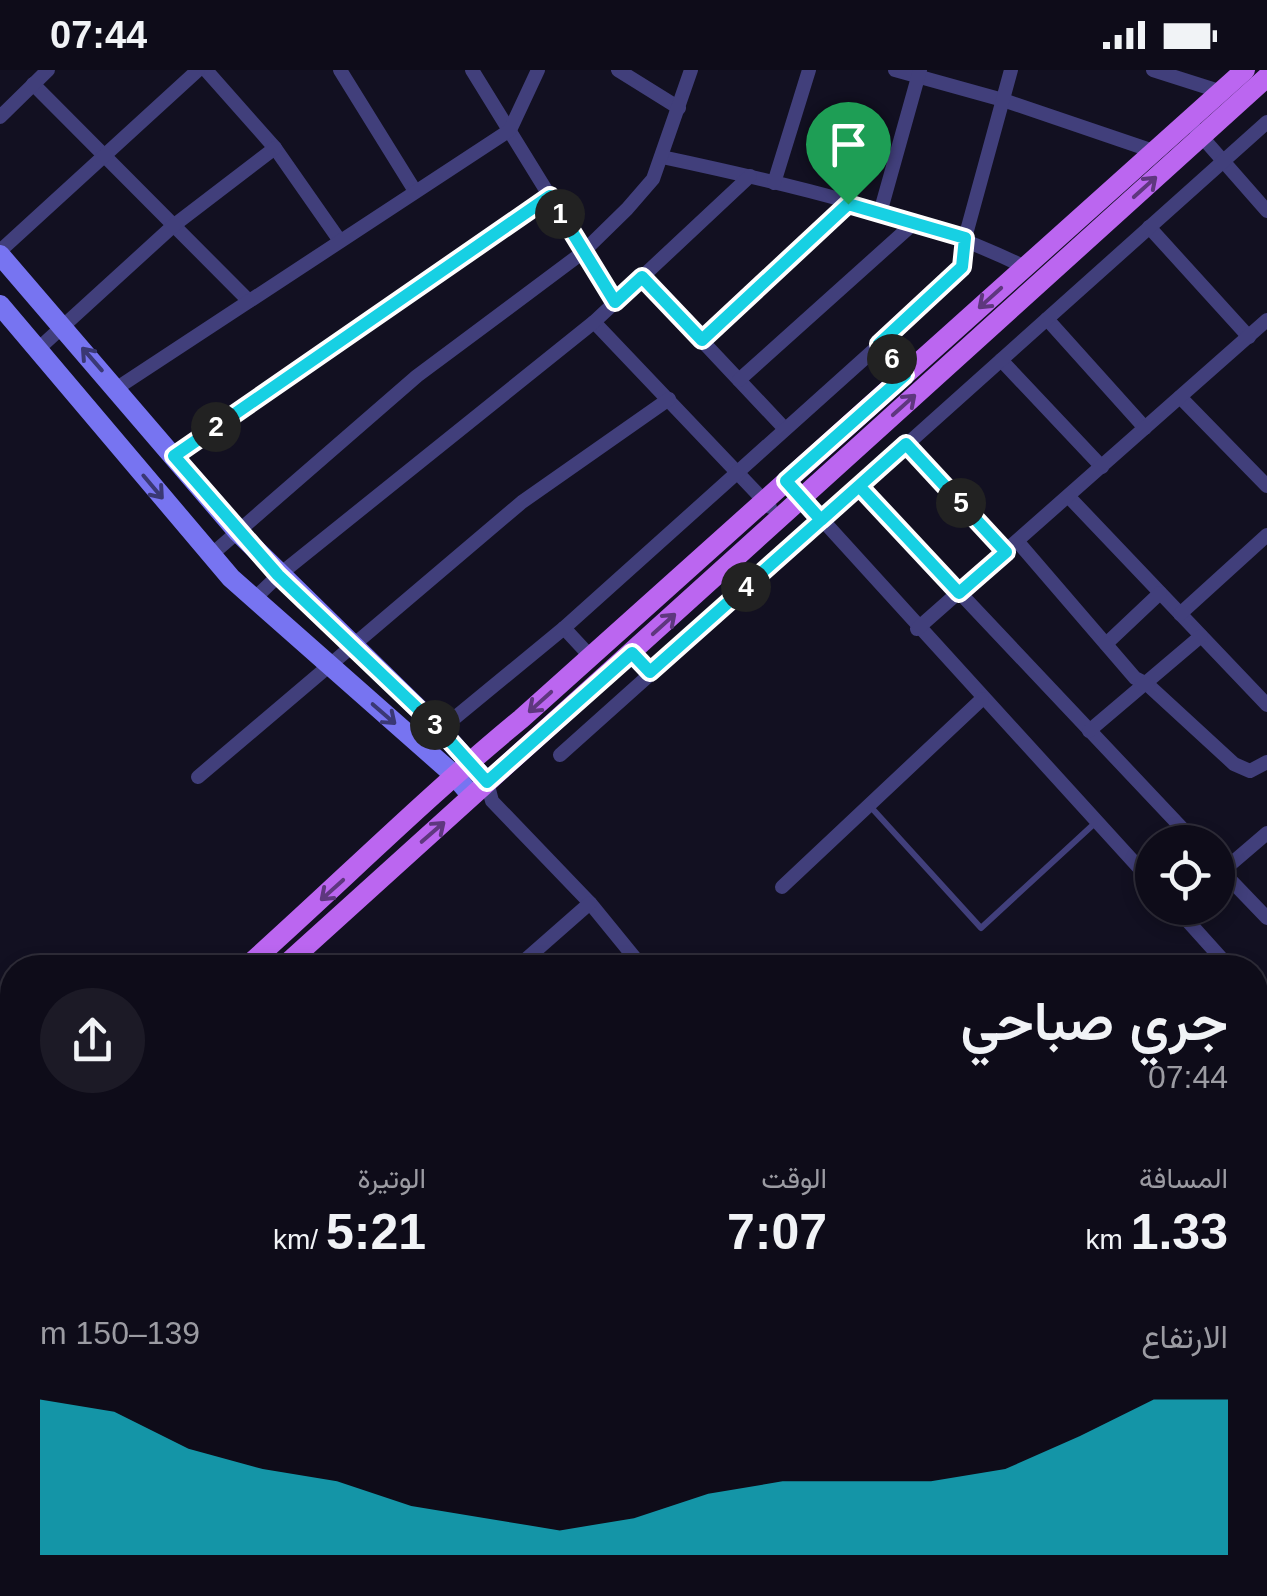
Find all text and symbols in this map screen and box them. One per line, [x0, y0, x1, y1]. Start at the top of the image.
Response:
text: 07:44 [50, 14, 147, 56]
pin [806, 102, 891, 205]
icon: arrive [821, 117, 876, 172]
one-way arrow [1133, 175, 1157, 199]
pin: 1 [535, 189, 585, 239]
text: 1 [552, 198, 568, 229]
one-way arrow [978, 287, 1003, 310]
pin: 6 [867, 334, 917, 384]
text: 6 [884, 343, 900, 374]
one-way arrow [80, 347, 103, 372]
one-way arrow [891, 394, 916, 417]
pin: 2 [191, 402, 241, 452]
text: 2 [208, 411, 224, 442]
one-way arrow [142, 474, 165, 499]
pin: 5 [936, 478, 986, 528]
text: 5 [953, 487, 969, 518]
pin: 4 [721, 562, 771, 612]
text: 4 [738, 571, 754, 602]
one-way arrow [651, 613, 676, 636]
one-way arrow [528, 690, 553, 713]
pin: 3 [410, 700, 460, 750]
one-way arrow [371, 703, 396, 726]
text: 3 [427, 709, 443, 740]
one-way arrow [420, 821, 445, 844]
map controls [1135, 825, 1235, 925]
button: locate [1135, 825, 1235, 925]
one-way arrow [320, 878, 346, 901]
button: share [40, 988, 145, 1093]
text: جري صباحي [960, 990, 1228, 1052]
text: 07:44 [1148, 1059, 1228, 1095]
text: الوتيرة [358, 1163, 426, 1194]
text: الوقت [761, 1163, 827, 1194]
text: المسافة [1139, 1163, 1228, 1194]
text: 5:21 [326, 1204, 426, 1260]
text: 7:07 [727, 1204, 827, 1260]
text: 1.33 [1131, 1204, 1228, 1260]
text: /km [273, 1224, 326, 1255]
text: km [1086, 1224, 1131, 1255]
text: 139–150 m [40, 1315, 200, 1351]
text: الارتفاع [1141, 1319, 1228, 1355]

